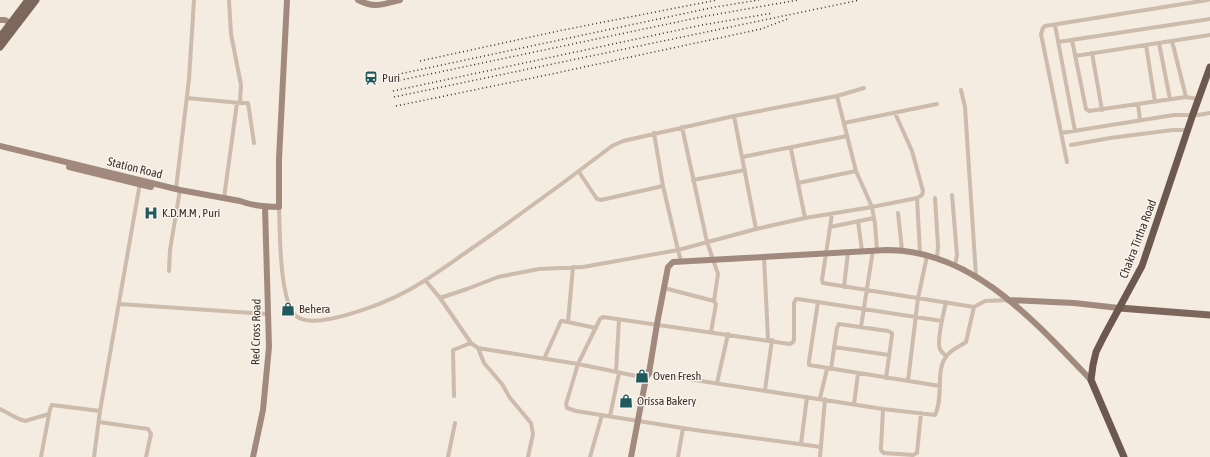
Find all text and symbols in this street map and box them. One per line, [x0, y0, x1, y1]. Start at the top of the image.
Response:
station icon: Puri [363, 70, 379, 86]
place label: Puri [382, 71, 400, 85]
street label: Station Road [106, 154, 164, 182]
street label: Chakra Tirtha Road [1117, 198, 1159, 280]
hospital icon: K.D.M.M , Puri [143, 205, 159, 221]
place label: K.D.M.M , Puri [162, 206, 220, 220]
street label: Red Cross Road [248, 299, 264, 365]
shop icon: Behera [280, 301, 296, 317]
place label: Behera [299, 302, 330, 316]
shop icon: Oven Fresh [634, 368, 650, 384]
place label: Oven Fresh [653, 369, 701, 383]
shop icon: Orissa Bakery [618, 393, 634, 409]
place label: Orissa Bakery [637, 394, 696, 408]

